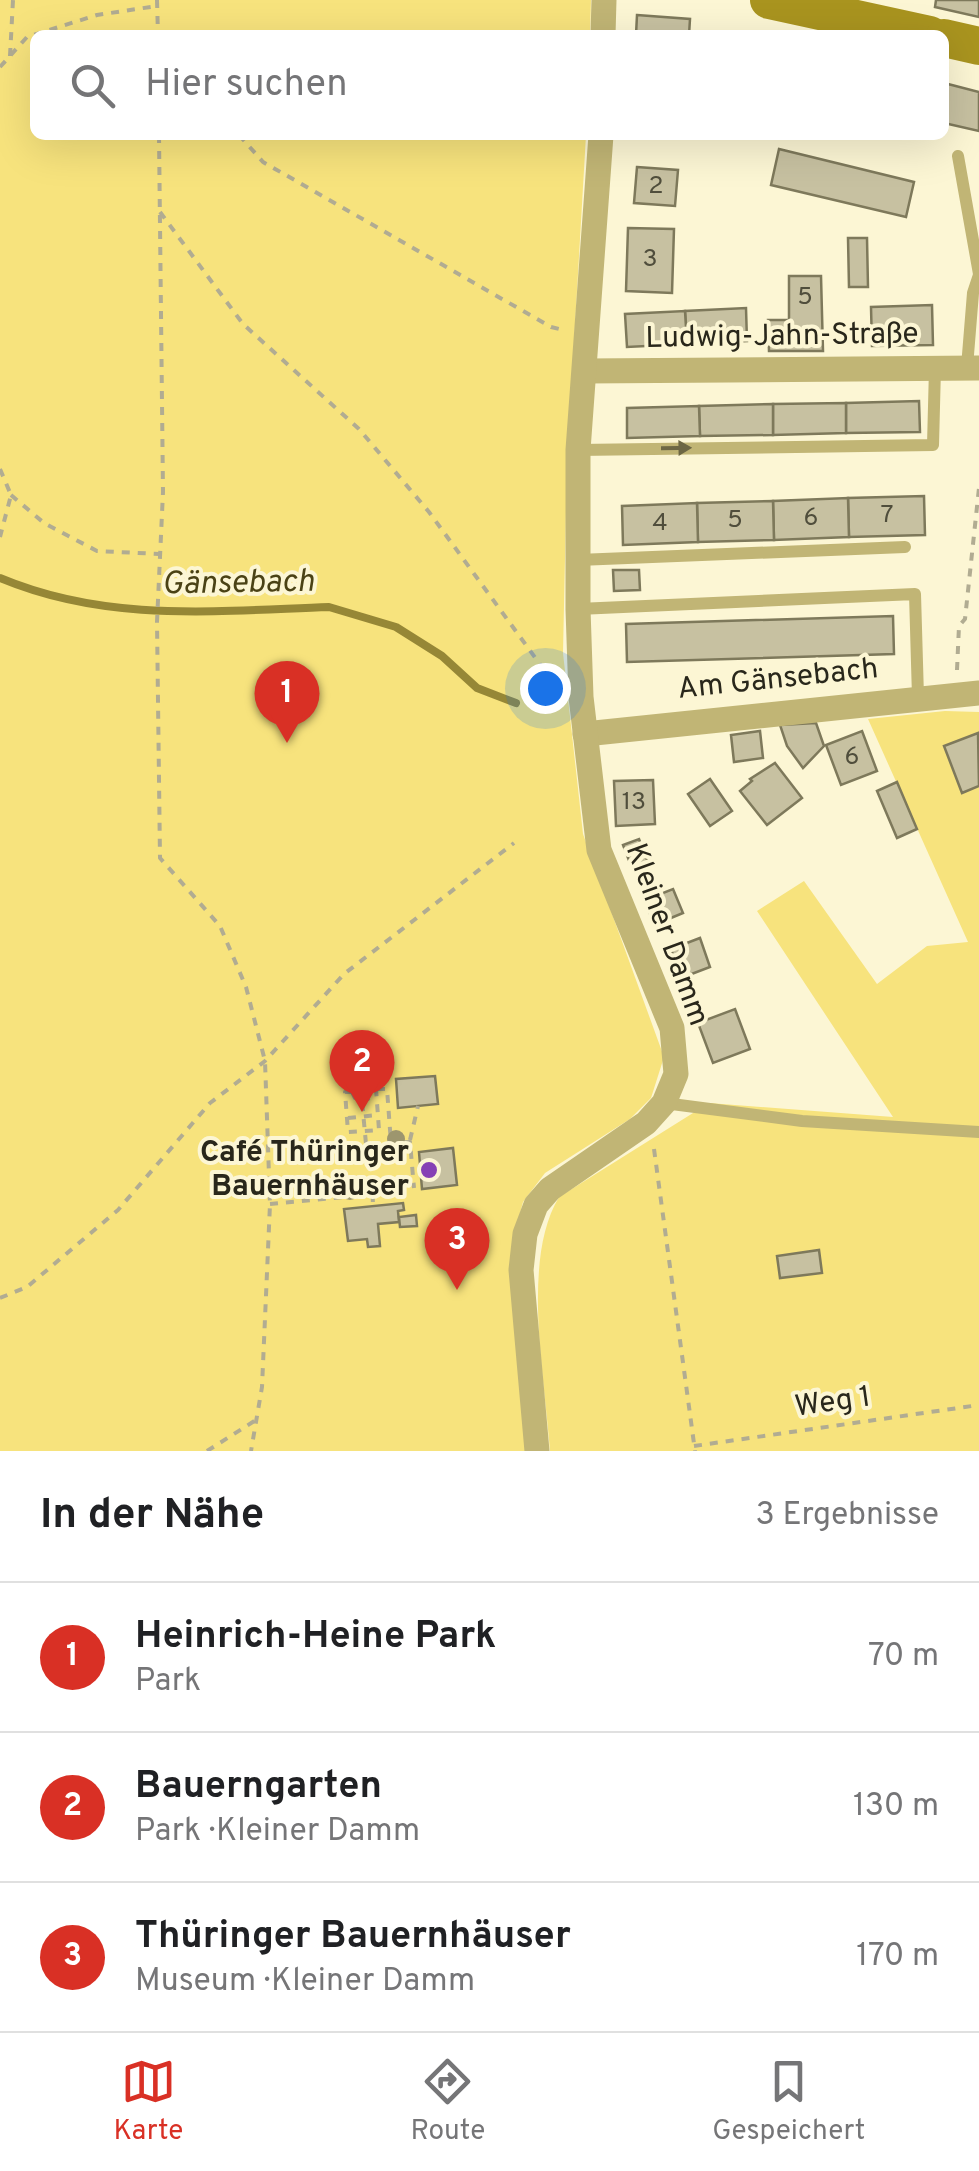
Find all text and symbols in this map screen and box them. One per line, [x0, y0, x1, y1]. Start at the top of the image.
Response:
search box [30, 30, 949, 140]
icon: search [65, 58, 120, 113]
text: Hier suchen [145, 61, 348, 110]
house number: 2 [648, 171, 664, 203]
house number: 3 [642, 244, 658, 276]
house number: 5 [797, 282, 813, 314]
street label: Ludwig-Jahn-Straße [645, 316, 919, 358]
one-way arrow [660, 440, 692, 456]
house number: 7 [880, 500, 894, 532]
house number: 6 [804, 503, 818, 535]
house number: 5 [727, 505, 743, 537]
house number: 4 [652, 508, 668, 540]
water label: Gänsebach [161, 563, 315, 605]
street label: Am Gänsebach [676, 651, 880, 709]
pin: 1 [254, 660, 320, 743]
your location [520, 663, 571, 714]
house number: 6 [845, 742, 859, 774]
house number: 13 [622, 787, 646, 819]
street label: Kleiner Damm [616, 839, 716, 1031]
pin: 2 [330, 1030, 394, 1112]
place label: Café Thüringer Bauernhäuser [200, 1135, 409, 1206]
marker: Café Thüringer Bauernhäuser [418, 1159, 440, 1181]
pin: 3 [424, 1208, 490, 1290]
street label: Weg 1 [793, 1379, 873, 1427]
text: In der Nähe [40, 1490, 264, 1543]
text: 3 Ergebnisse [756, 1496, 939, 1536]
text: Heinrich-Heine Park [135, 1613, 496, 1662]
text: 1 [66, 1637, 79, 1677]
text: 70 m [868, 1637, 939, 1677]
text: Park [135, 1662, 201, 1702]
text: Bauerngarten [135, 1763, 382, 1812]
text: 2 [63, 1787, 82, 1827]
text: 130 m [853, 1787, 939, 1827]
text: Park · Kleiner Damm [135, 1812, 420, 1852]
text: Thüringer Bauernhäuser [135, 1913, 571, 1962]
text: 3 [63, 1937, 82, 1977]
text: 170 m [856, 1937, 939, 1977]
text: Museum · Kleiner Damm [135, 1962, 475, 2002]
tab: Karte [114, 2054, 183, 2150]
tab: Route [411, 2054, 485, 2150]
tab: Gespeichert [712, 2054, 865, 2150]

